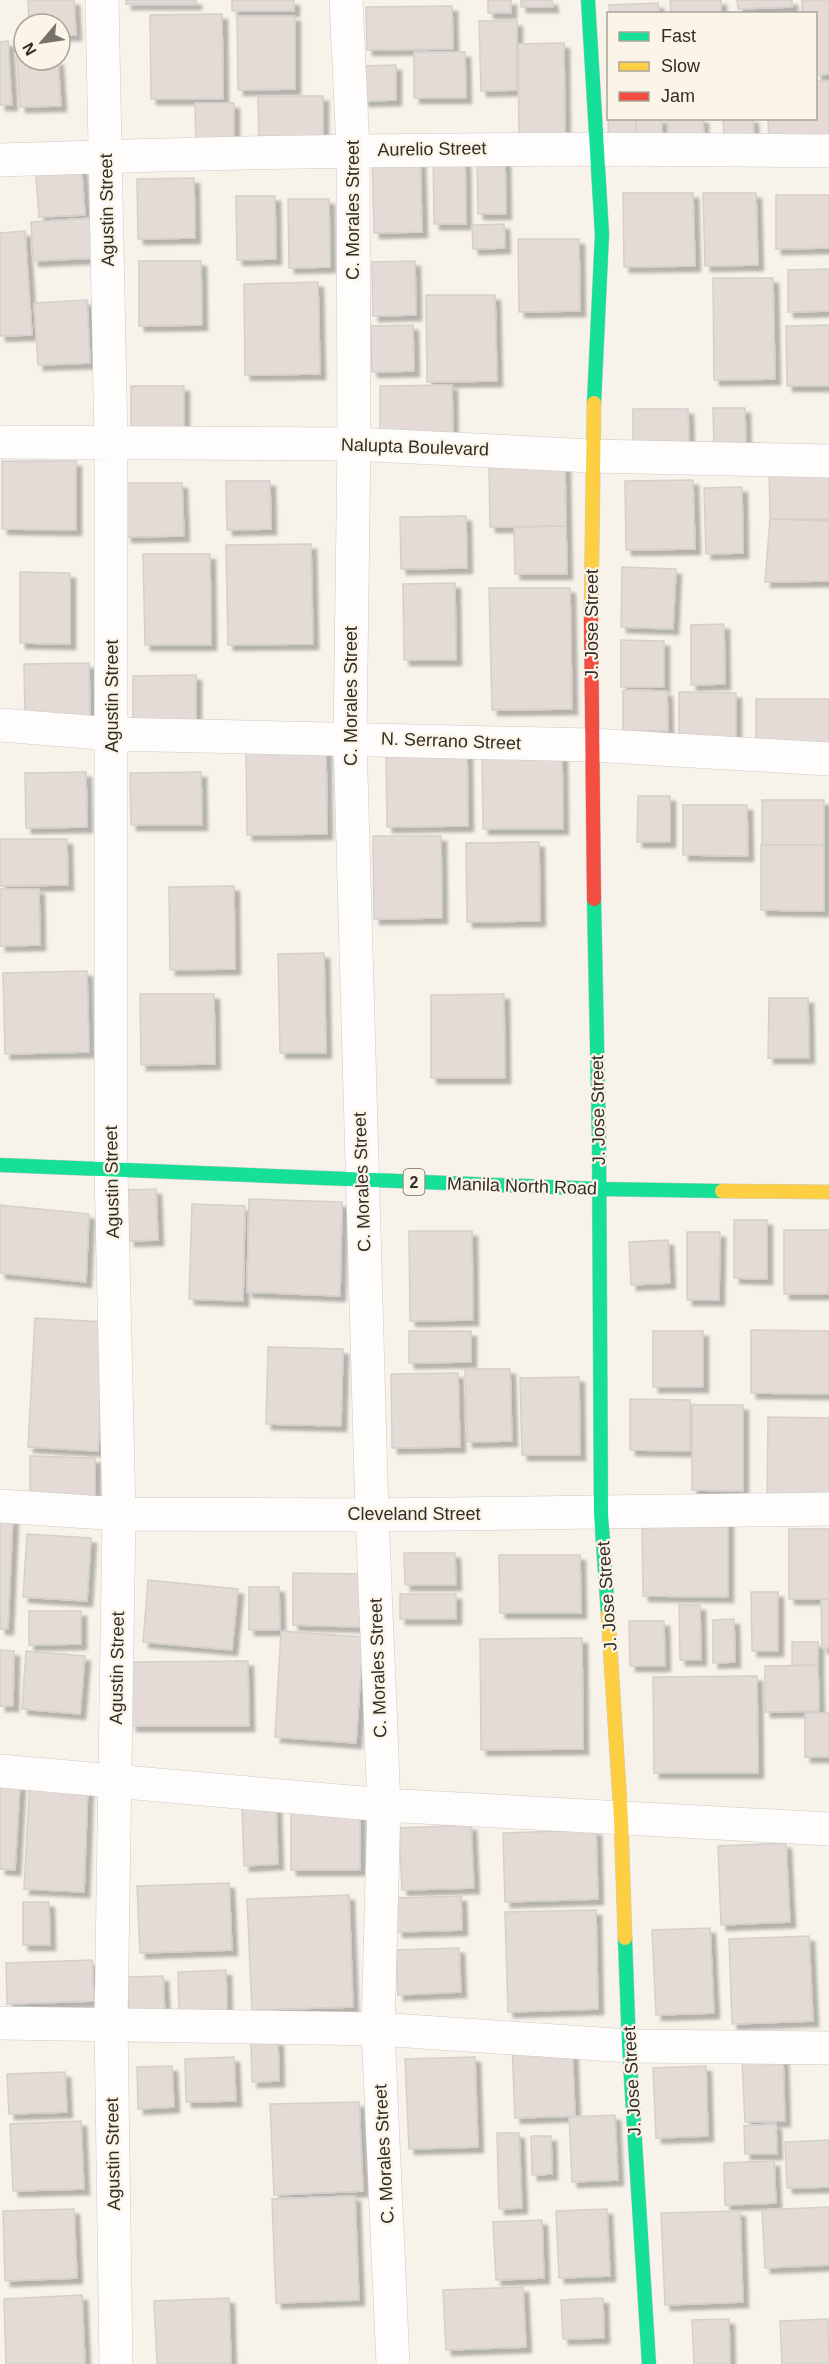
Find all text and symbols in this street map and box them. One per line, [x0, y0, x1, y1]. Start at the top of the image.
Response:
north arrow [12, 12, 72, 72]
legend [607, 12, 817, 120]
text: Fast [661, 26, 696, 46]
text: N [19, 40, 40, 58]
text: Slow [661, 56, 701, 76]
text: Jam [661, 86, 695, 106]
street label: Aurelio Street [377, 138, 487, 160]
street label: C. Morales Street [343, 140, 363, 280]
street label: Agustin Street [96, 153, 118, 267]
street label: Nalupta Boulevard [341, 434, 489, 460]
street label: J. Jose Street [582, 569, 602, 679]
street label: C. Morales Street [341, 626, 361, 766]
street label: Agustin Street [102, 639, 122, 753]
street label: N. Serrano Street [381, 729, 521, 753]
street label: J. Jose Street [587, 1055, 609, 1165]
street label: C. Morales Street [350, 1112, 374, 1252]
street label: Agustin Street [101, 1125, 123, 1239]
road number: 2 [404, 1169, 424, 1195]
street label: Manila North Road [447, 1173, 597, 1199]
street label: Cleveland Street [347, 1504, 481, 1524]
street label: J. Jose Street [593, 1540, 621, 1652]
street label: C. Morales Street [366, 1598, 390, 1738]
street label: Agustin Street [106, 1611, 128, 1725]
street label: J. Jose Street [619, 2026, 645, 2136]
street label: C. Morales Street [370, 2084, 398, 2224]
street label: Agustin Street [102, 2097, 124, 2211]

